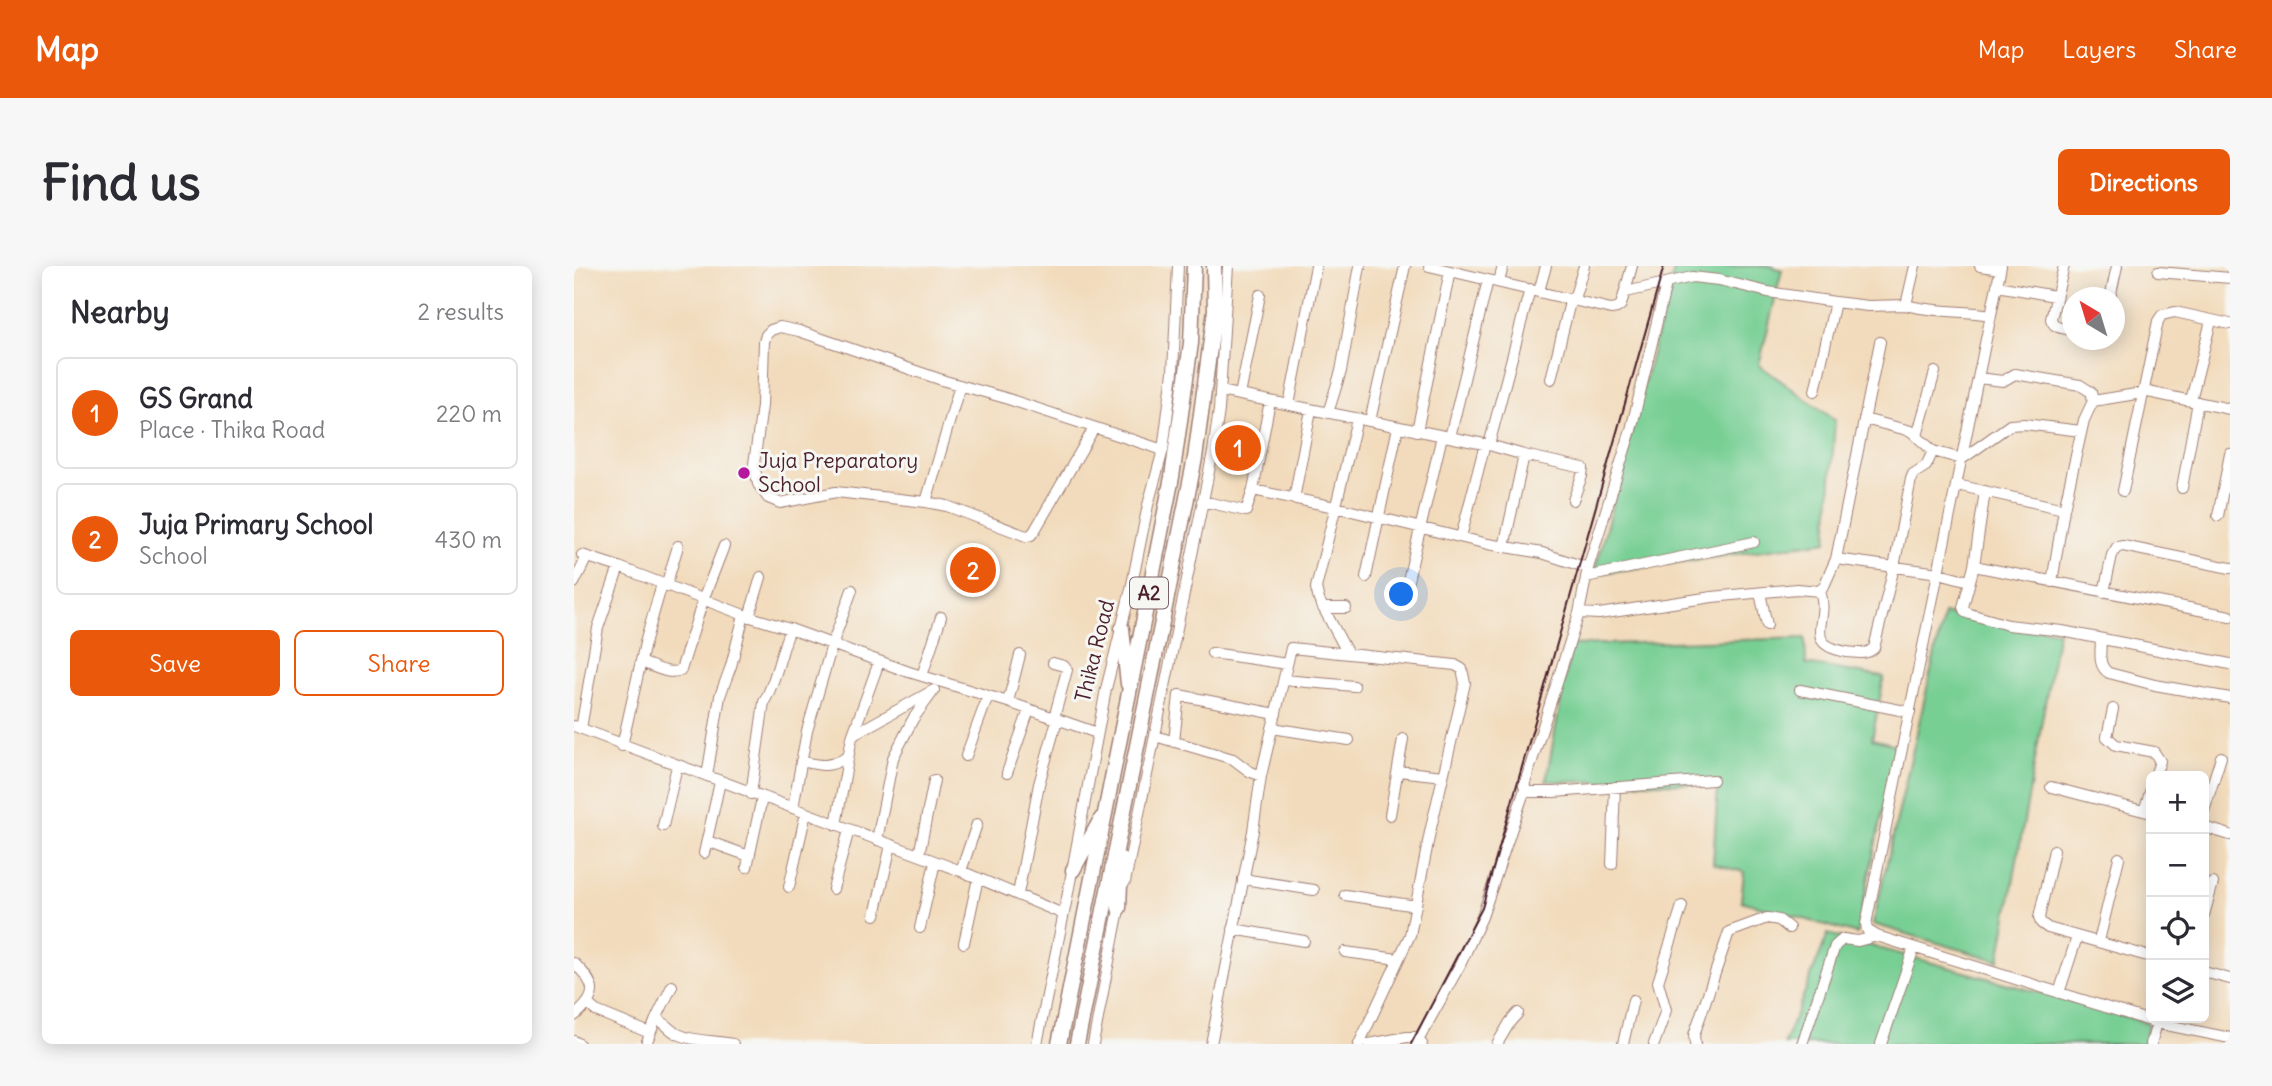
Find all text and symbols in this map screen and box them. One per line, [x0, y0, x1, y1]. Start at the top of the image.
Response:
text: Map [35, 28, 99, 70]
text: Map [1978, 34, 2024, 64]
text: Layers [2062, 34, 2136, 64]
text: Share [2174, 34, 2237, 64]
button: Directions [2058, 149, 2230, 215]
text: Find us [42, 152, 200, 213]
north arrow [2062, 287, 2125, 350]
text: Nearby [70, 293, 170, 331]
text: 2 results [418, 297, 504, 326]
text: GS Grand [139, 382, 253, 415]
text: 1 [90, 399, 100, 428]
text: 220 m [436, 399, 502, 428]
text: Place · Thika Road [139, 415, 325, 444]
pin: 1 [1215, 422, 1261, 474]
place label: Juja Preparatory School [758, 447, 918, 498]
marker: Juja Preparatory School [736, 465, 752, 481]
text: Juja Primary School [139, 508, 373, 541]
text: 2 [89, 525, 101, 554]
text: 430 m [435, 525, 502, 554]
text: School [139, 541, 208, 570]
pin: 2 [950, 544, 996, 596]
your location [1384, 577, 1418, 611]
road number: A2 [1130, 578, 1168, 608]
street label: Thika Road [1069, 597, 1120, 705]
button: Save [70, 630, 280, 696]
button: Share [294, 630, 504, 696]
map controls [2146, 771, 2209, 1023]
button: + [2146, 771, 2209, 834]
button: − [2146, 834, 2209, 897]
button: locate [2146, 897, 2209, 960]
button: layers [2146, 960, 2209, 1023]

